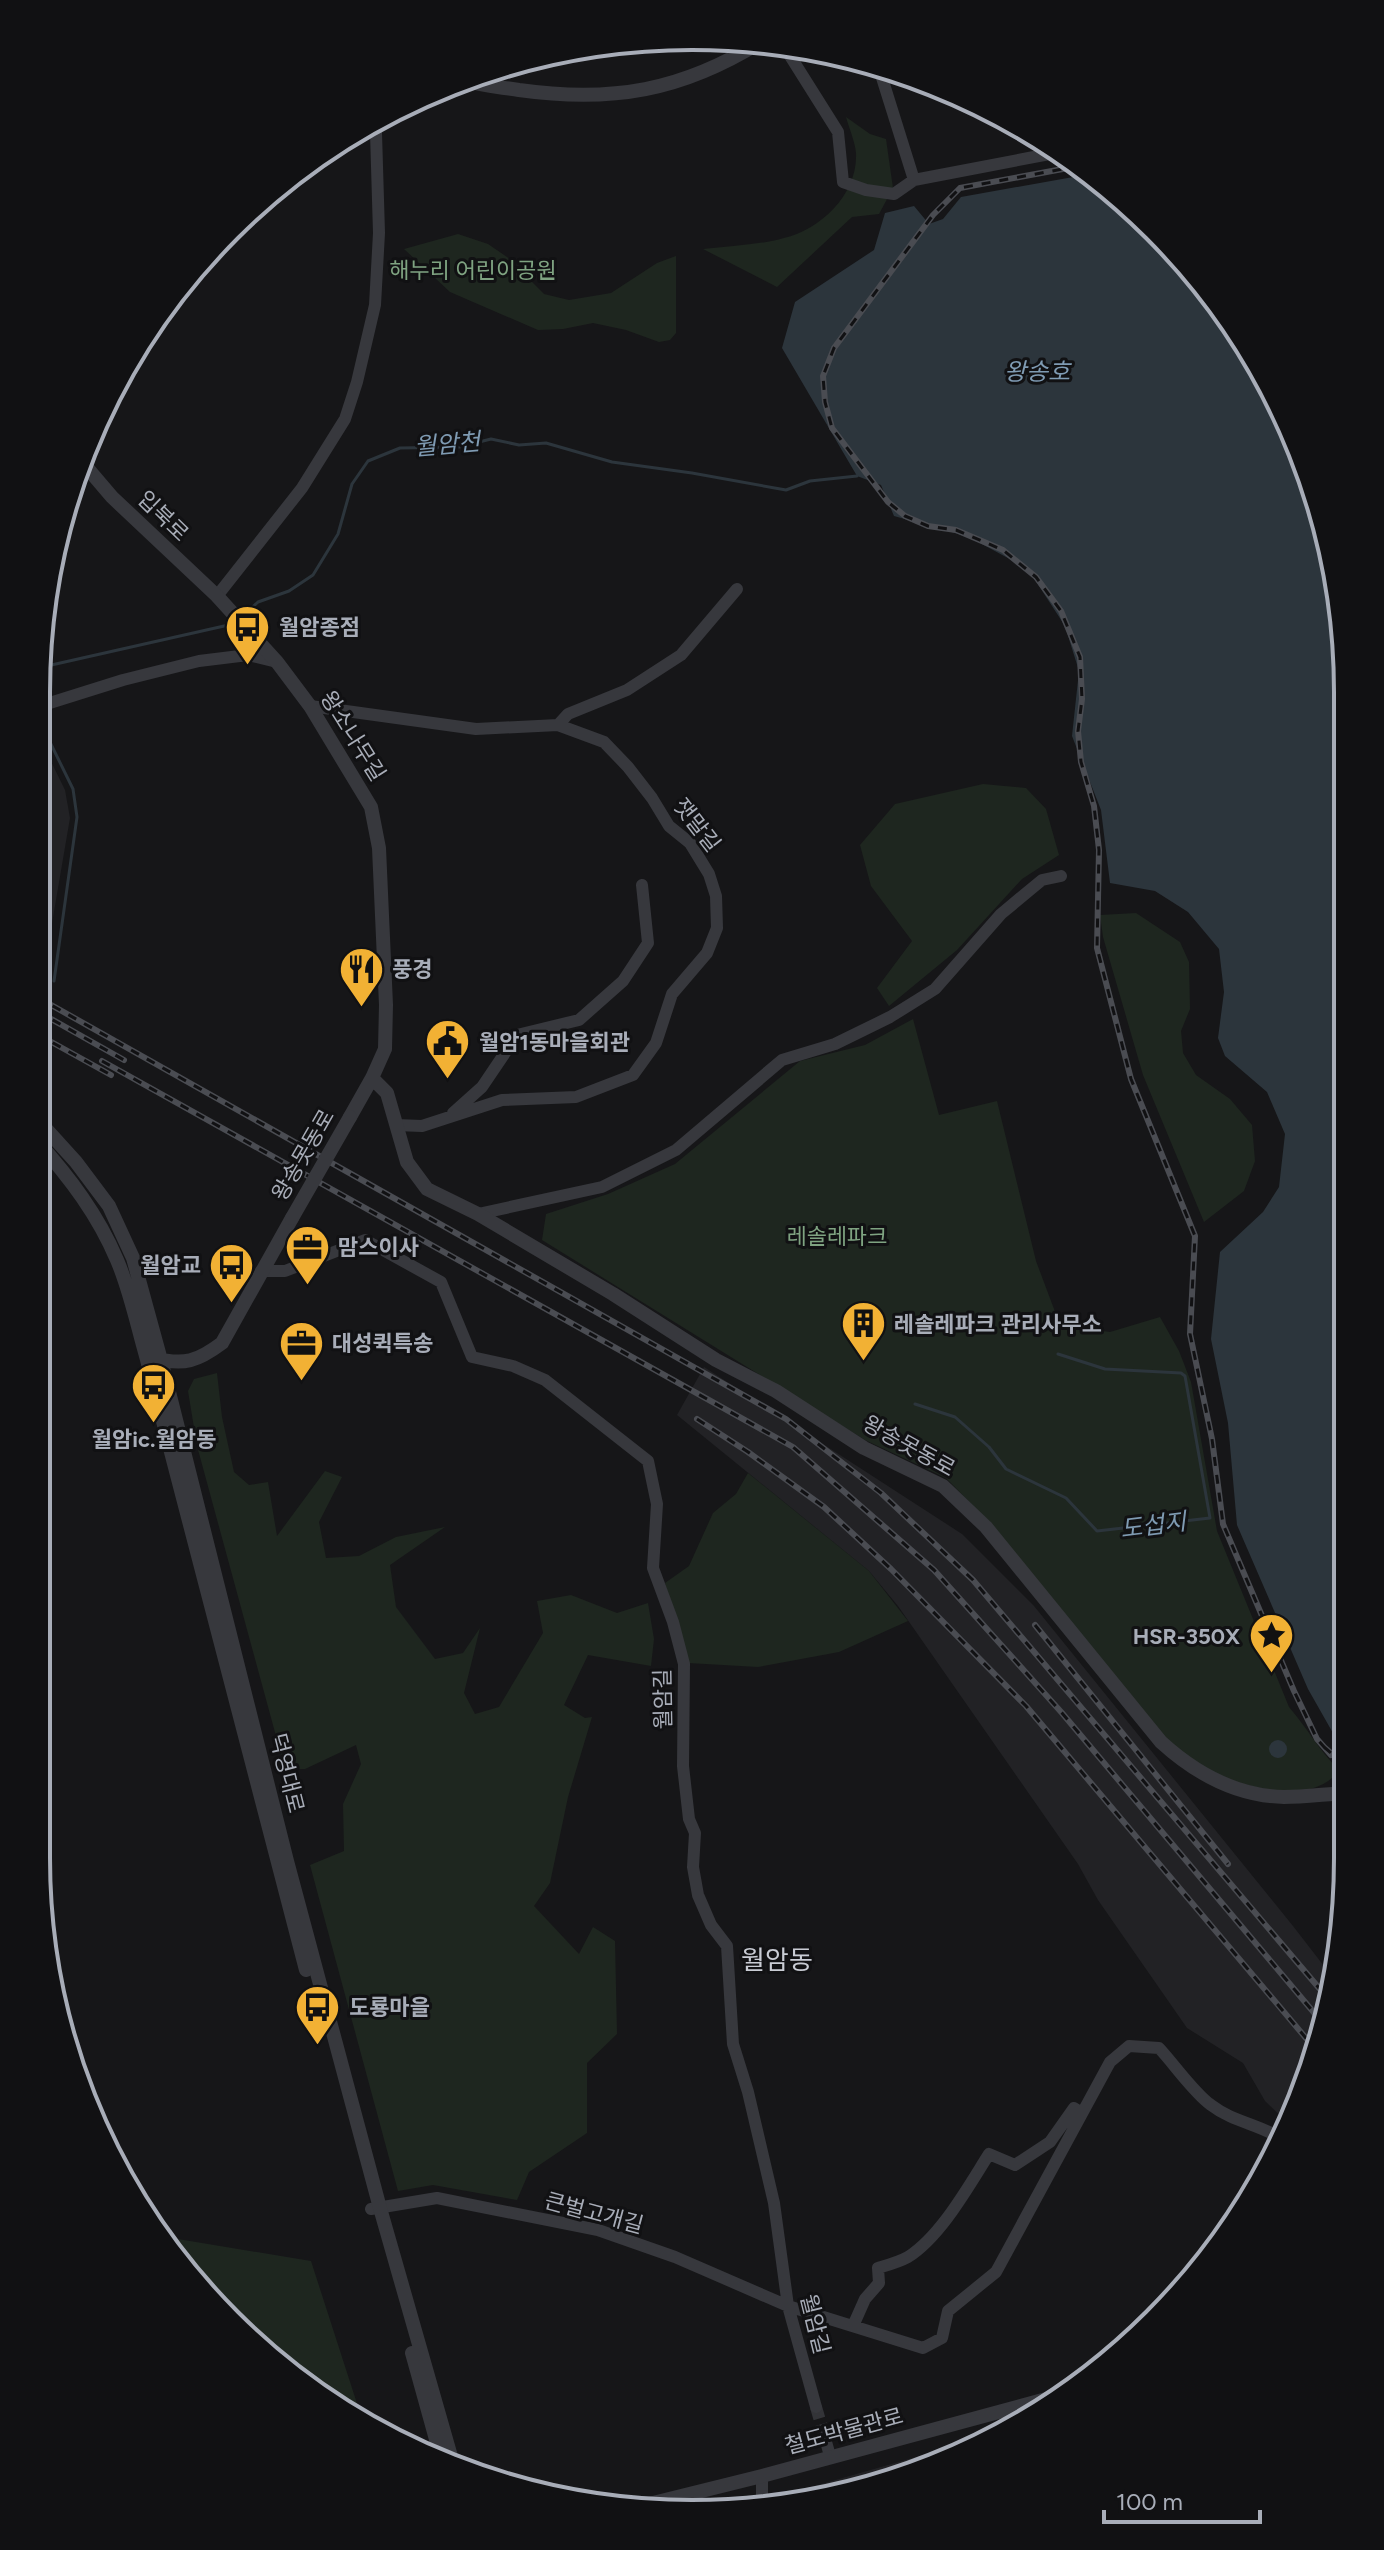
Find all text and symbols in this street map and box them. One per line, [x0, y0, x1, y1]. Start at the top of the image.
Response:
park label: 해누리 어린이공원 [389, 257, 557, 284]
water label: 왕송호 [1004, 357, 1072, 386]
water label: 월암천 [413, 426, 484, 461]
street label: 입북로 [132, 485, 194, 547]
bus stop icon: 월암종점 [224, 603, 272, 666]
place label: 월암종점 [279, 614, 360, 641]
street label: 왕소나무길 [315, 686, 391, 786]
street label: 잿말길 [668, 793, 726, 857]
restaurant icon: 풍경 [337, 945, 385, 1008]
place label: 풍경 [392, 956, 432, 983]
public building icon: 월암1동마을회관 [424, 1018, 472, 1081]
place label: 월암1동마을회관 [479, 1029, 630, 1056]
street label: 왕송못동로 [266, 1104, 340, 1206]
office icon: 맘스이사 [283, 1223, 331, 1286]
park label: 레솔레파크 [786, 1223, 888, 1250]
place label: 맘스이사 [338, 1234, 419, 1261]
bus stop icon: 월암교 [208, 1241, 256, 1304]
place label: 월암교 [140, 1252, 201, 1279]
building icon: 레솔레파크 관리사무소 [839, 1300, 887, 1363]
place label: 레솔레파크 관리사무소 [894, 1311, 1102, 1338]
office icon: 대성퀵특송 [277, 1319, 325, 1382]
place label: 대성퀵특송 [332, 1330, 433, 1357]
bus stop icon: 월암ic.월암동 [130, 1362, 178, 1425]
street label: 왕송못동로 [858, 1410, 960, 1482]
place label: 월암ic.월암동 [92, 1426, 216, 1453]
water label: 도섭지 [1118, 1506, 1190, 1543]
place icon: HSR-350X [1247, 1612, 1295, 1675]
place label: HSR-350X [1133, 1623, 1240, 1650]
street label: 월암길 [649, 1668, 677, 1730]
street label: 덕영대로 [264, 1730, 310, 1816]
district label: 월암동 [741, 1944, 813, 1976]
bus stop icon: 도룡마을 [294, 1983, 342, 2046]
place label: 도룡마을 [349, 1994, 430, 2021]
street label: 큰벌고개길 [542, 2187, 646, 2239]
street label: 월암길 [795, 2291, 835, 2357]
street label: 철도박물관로 [782, 2402, 906, 2460]
scale bar [1104, 2474, 1260, 2524]
text: 100 m [1116, 2487, 1183, 2516]

